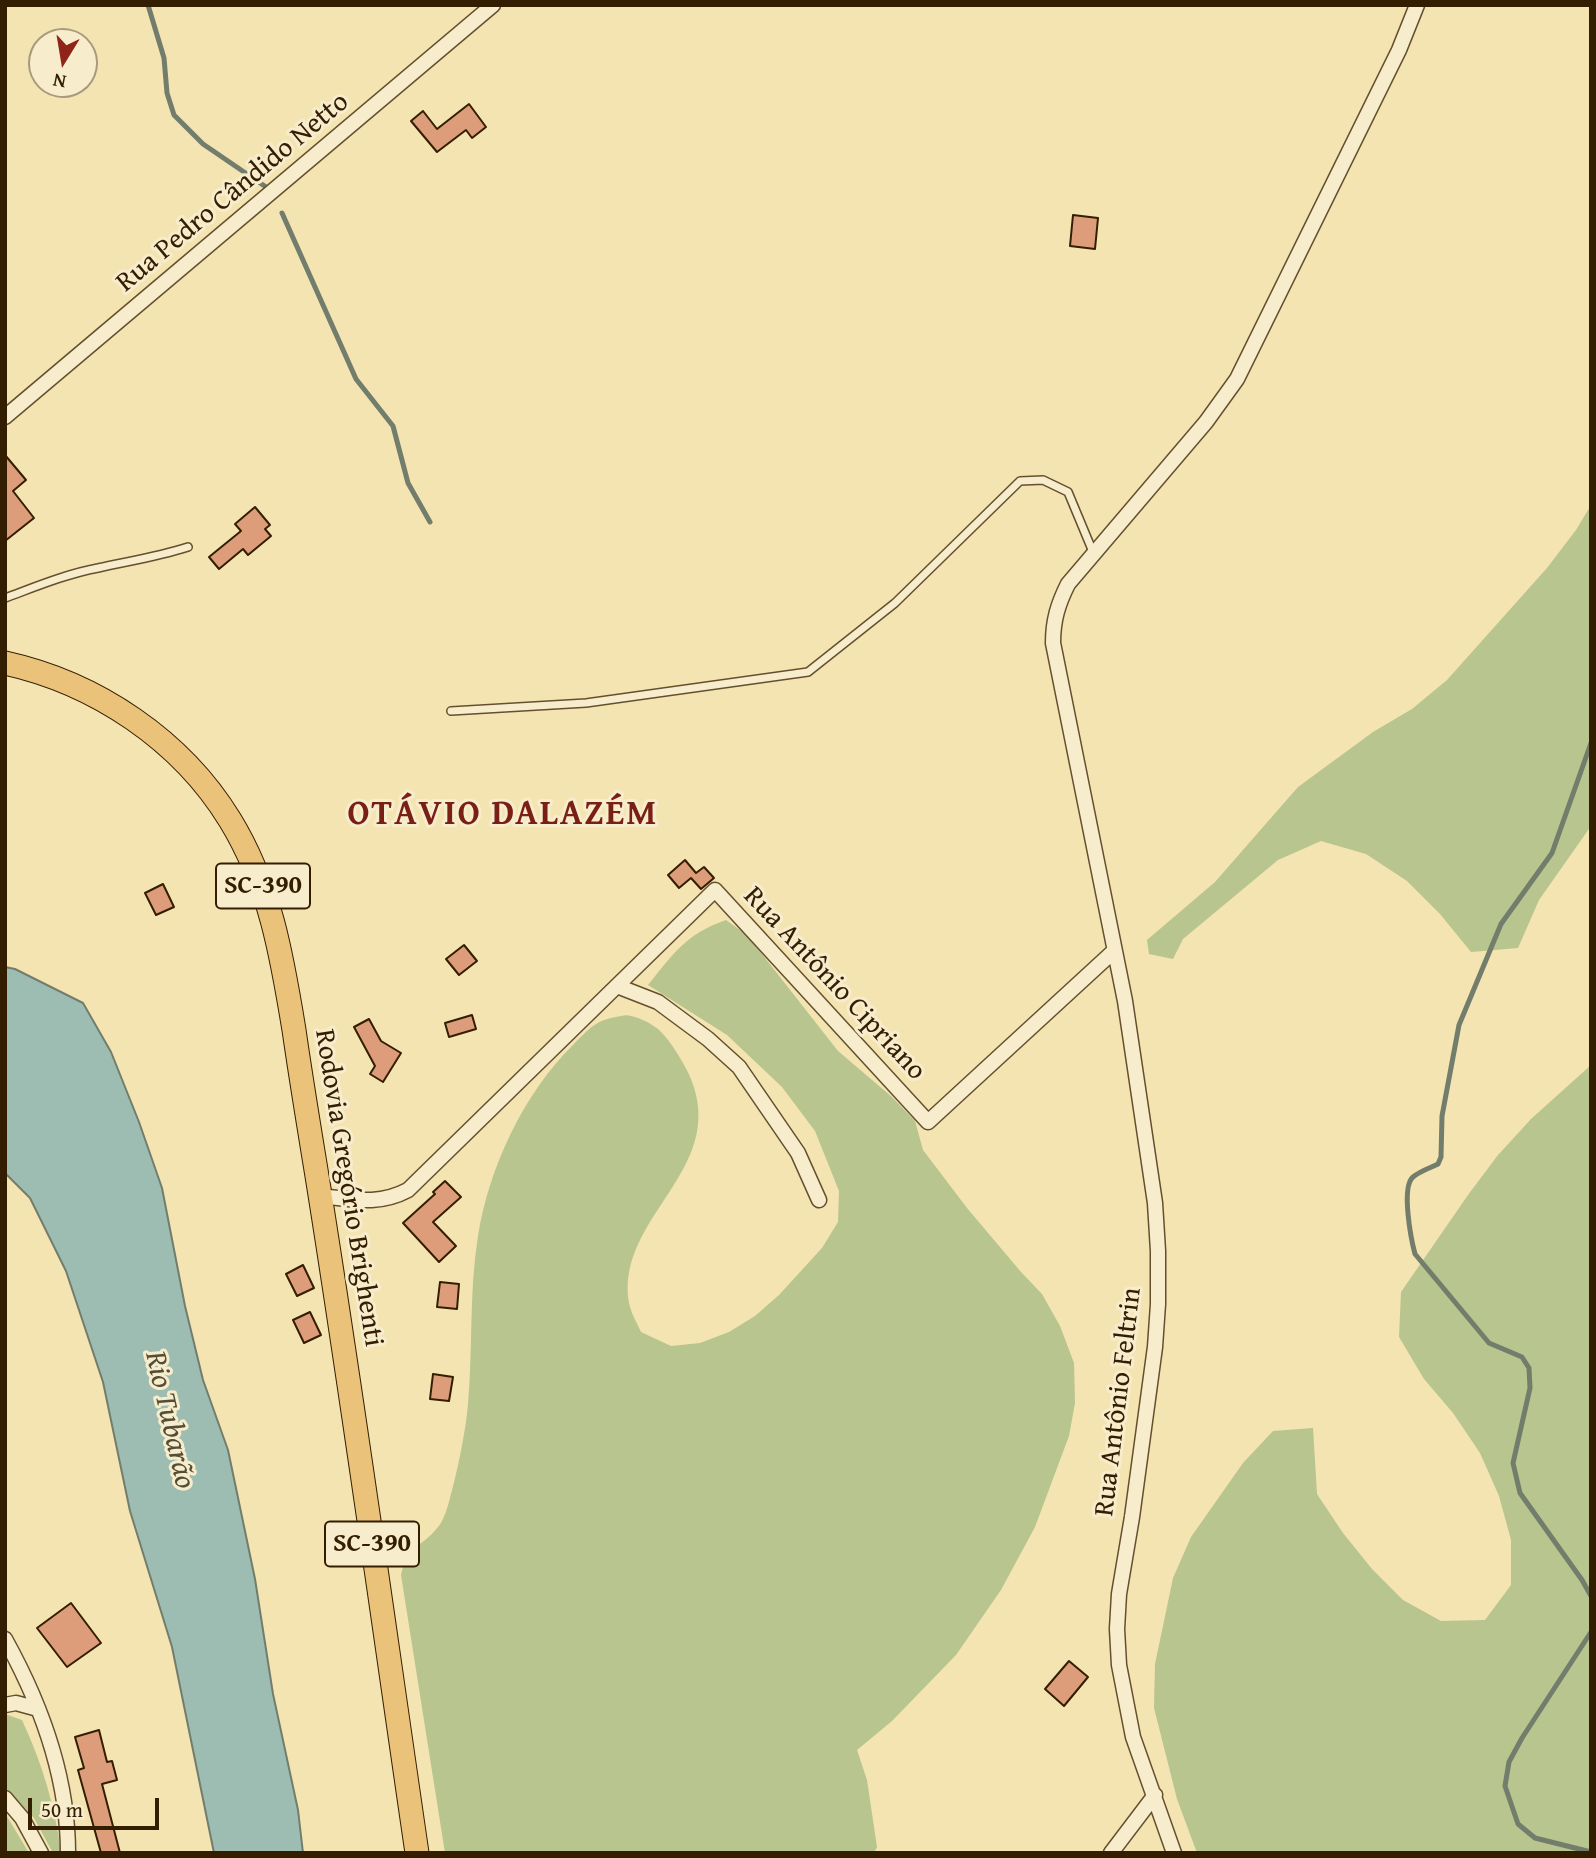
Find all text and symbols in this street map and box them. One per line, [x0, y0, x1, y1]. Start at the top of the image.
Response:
north arrow [28, 28, 98, 98]
text: N [50, 67, 68, 97]
street label: Rua Pedro Cândido Netto [110, 86, 356, 300]
district label: OTÁVIO DALAZÉM [349, 794, 657, 836]
road number: SC-390 [216, 864, 310, 908]
street label: Rua Antônio Cipriano [736, 880, 932, 1088]
street label: Rodovia Gregório Brighenti [306, 1027, 390, 1349]
street label: Rua Antônio Feltrin [1088, 1286, 1150, 1518]
water label: Rio Tubarão [136, 1348, 202, 1492]
road number: SC-390 [325, 1522, 419, 1567]
scale bar [32, 1784, 163, 1828]
text: 50 m [41, 1794, 83, 1825]

